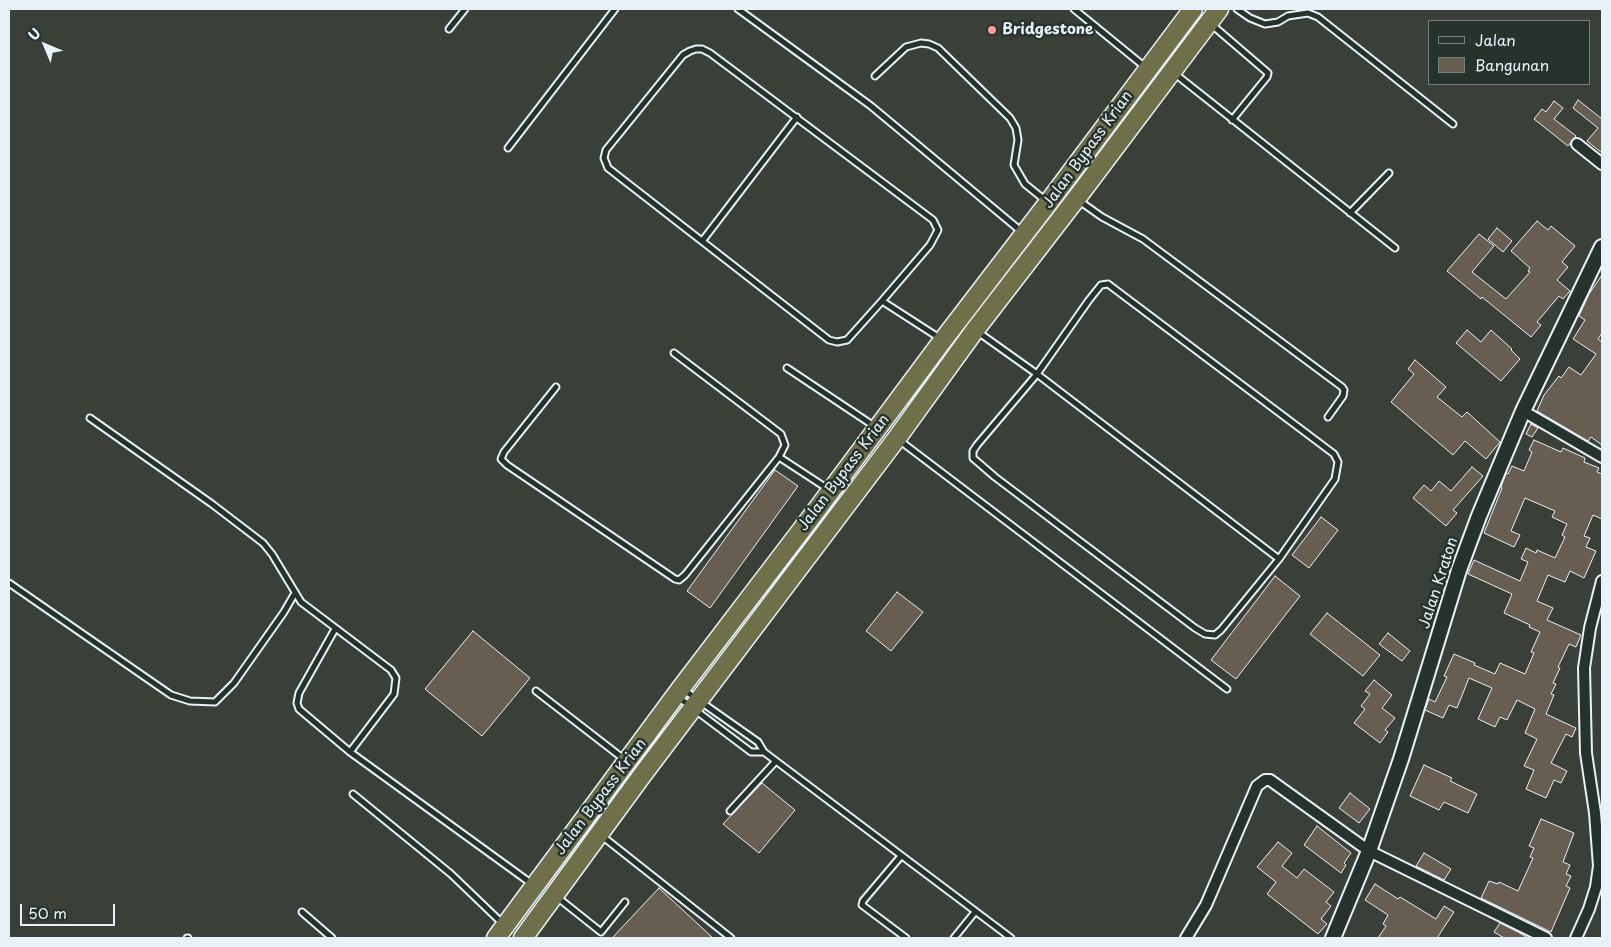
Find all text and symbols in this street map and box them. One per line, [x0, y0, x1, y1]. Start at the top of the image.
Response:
north arrow [20, 20, 70, 70]
legend [1428, 20, 1591, 85]
place label: Bridgestone [1002, 21, 1093, 39]
text: U [23, 23, 45, 45]
marker: Bridgestone [986, 24, 998, 36]
text: Jalan [1475, 28, 1516, 51]
text: Bangunan [1475, 53, 1549, 76]
street label: Jalan Bypass Krian [1039, 88, 1137, 212]
street label: Jalan Bypass Krian [794, 411, 894, 535]
street label: Jalan Kraton [1416, 535, 1462, 631]
street label: Jalan Bypass Krian [551, 735, 651, 859]
scale bar [22, 894, 118, 926]
text: 50 m [28, 901, 67, 924]

